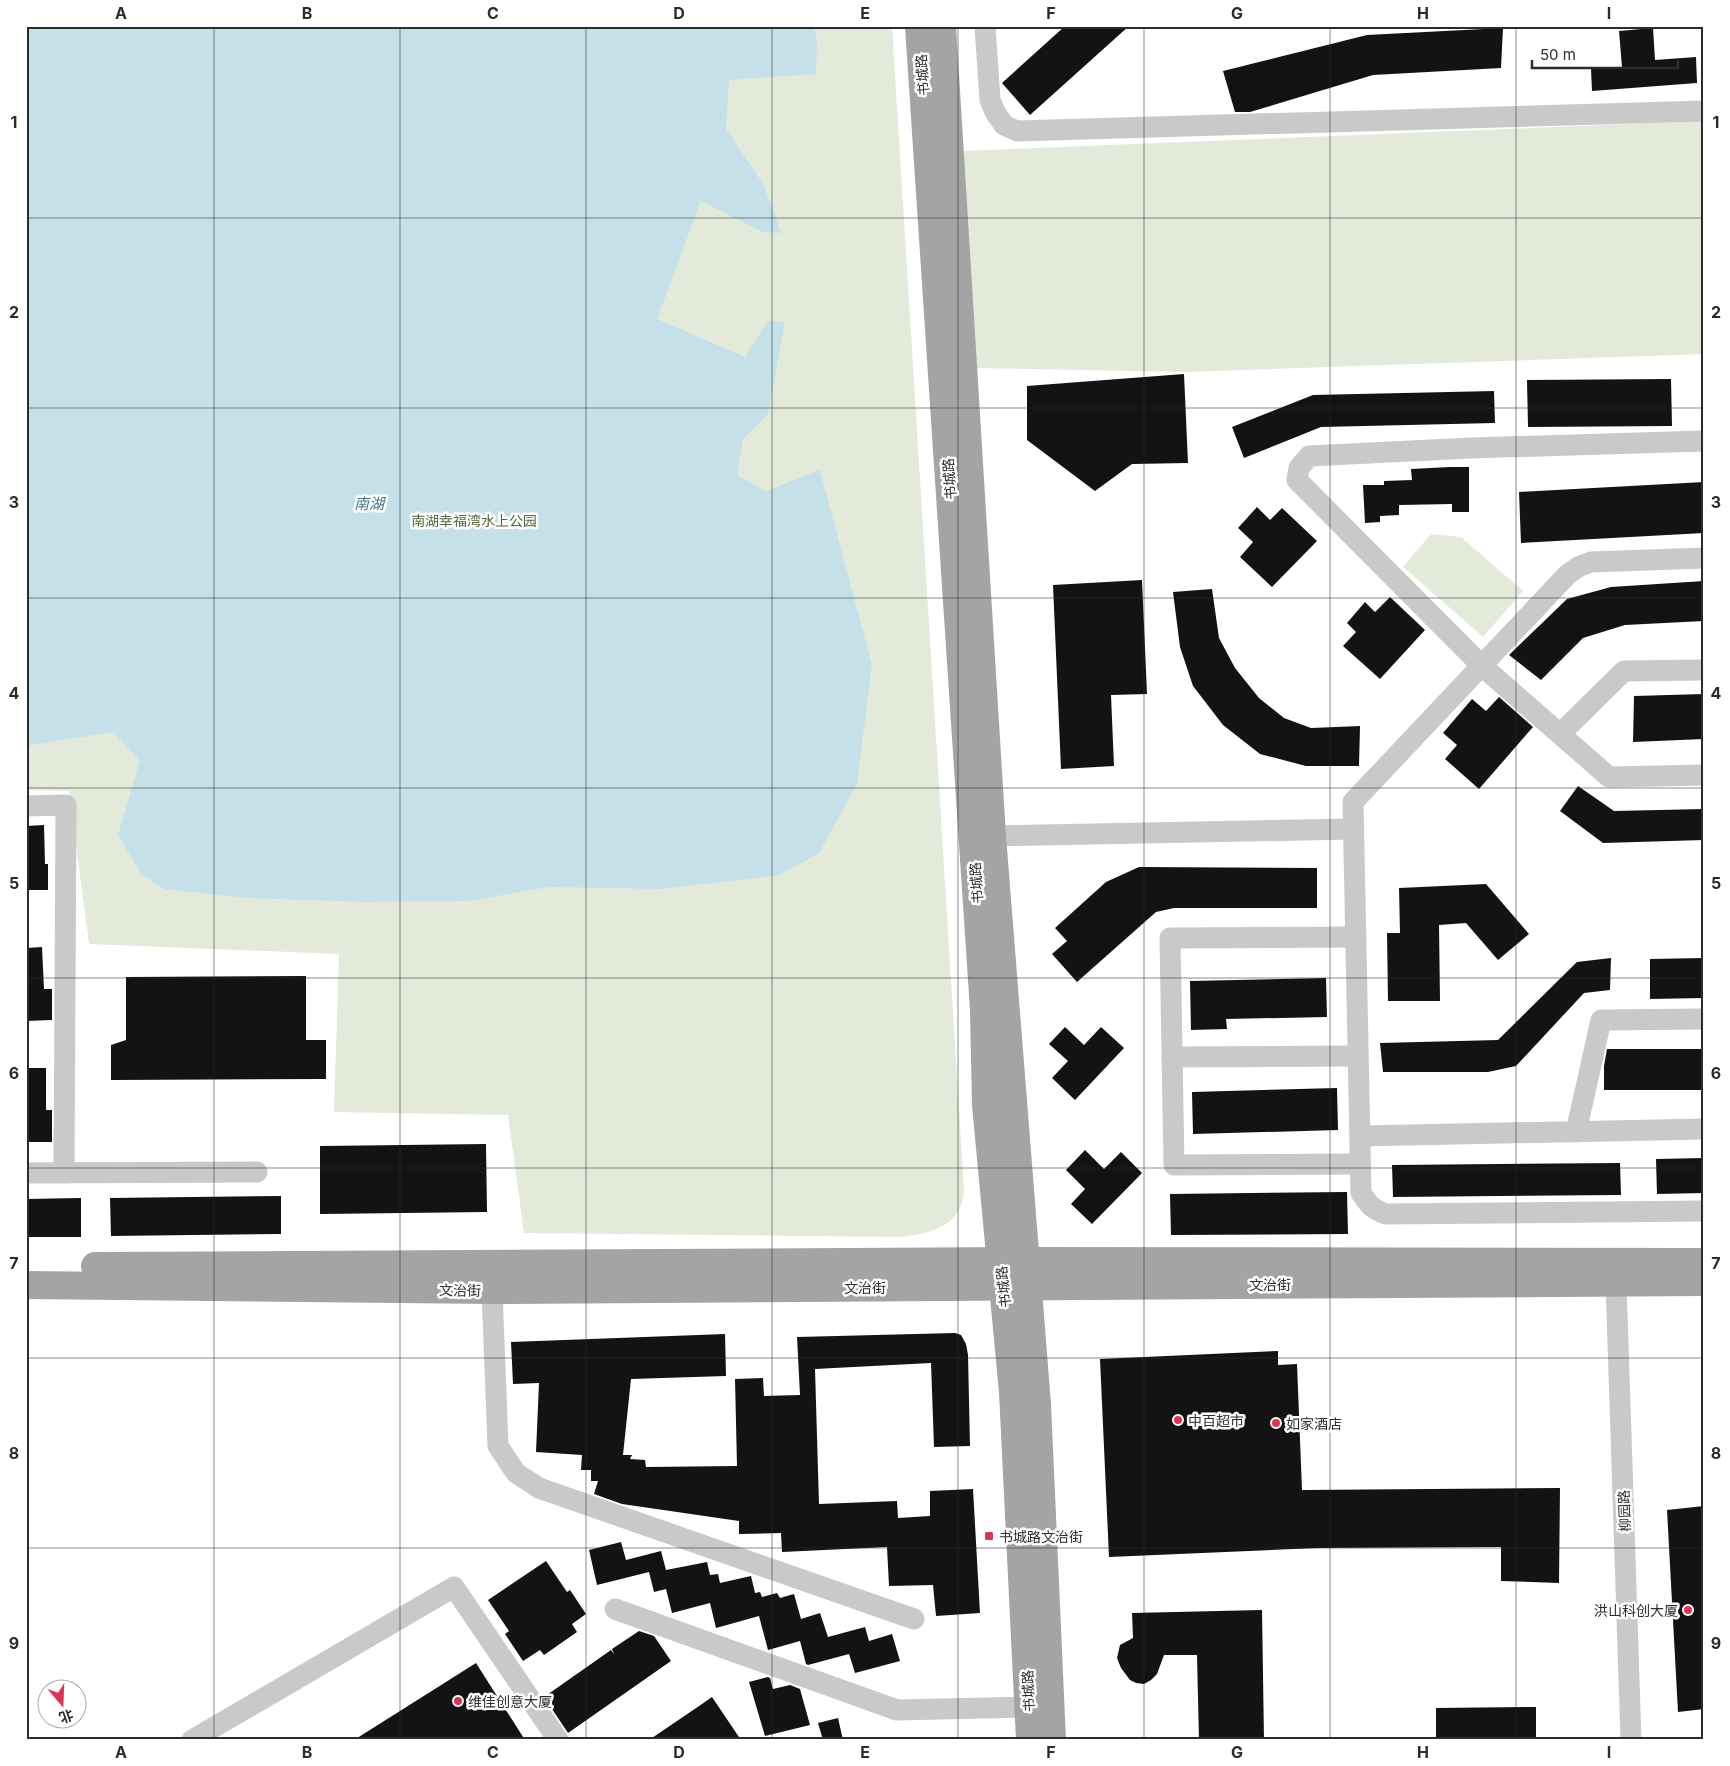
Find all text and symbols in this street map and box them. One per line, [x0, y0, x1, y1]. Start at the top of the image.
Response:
text: A [115, 3, 127, 23]
text: B [302, 3, 312, 23]
text: C [487, 3, 499, 23]
text: D [673, 3, 685, 23]
text: E [860, 3, 870, 23]
text: F [1046, 3, 1056, 23]
text: G [1231, 3, 1243, 23]
text: H [1417, 3, 1429, 23]
text: I [1607, 3, 1611, 23]
scale bar [1532, 38, 1679, 70]
text: 50 m [1540, 45, 1576, 64]
street label: 书城路 [912, 53, 932, 97]
text: 1 [11, 112, 17, 132]
text: 1 [1713, 112, 1719, 132]
text: 2 [9, 302, 19, 322]
text: 2 [1711, 302, 1721, 322]
street label: 书城路 [939, 457, 959, 501]
text: 3 [9, 492, 19, 512]
text: 3 [1711, 492, 1721, 512]
water label: 南湖 [354, 494, 386, 513]
park label: 南湖幸福湾水上公园 [411, 512, 537, 529]
text: 4 [9, 683, 20, 703]
text: 4 [1711, 683, 1722, 703]
street label: 书城路 [966, 861, 986, 905]
text: 5 [9, 873, 19, 893]
text: 5 [1711, 873, 1721, 893]
text: 6 [9, 1063, 19, 1083]
text: 6 [1711, 1063, 1721, 1083]
text: 7 [9, 1253, 19, 1273]
text: 7 [1711, 1253, 1721, 1273]
street label: 书城路 [992, 1265, 1014, 1309]
street label: 文治街 [1249, 1276, 1291, 1293]
street label: 文治街 [844, 1279, 886, 1296]
street label: 文治街 [439, 1281, 481, 1299]
place label: 中百超市 [1188, 1412, 1244, 1429]
marker: 中百超市 [1172, 1414, 1184, 1426]
place label: 如家酒店 [1286, 1415, 1342, 1432]
marker: 如家酒店 [1270, 1417, 1282, 1429]
text: 8 [9, 1443, 19, 1463]
text: 8 [1711, 1443, 1721, 1463]
street label: 柳园路 [1615, 1490, 1633, 1532]
place label: 书城路文治街 [999, 1528, 1083, 1545]
marker: 书城路文治街 [983, 1530, 995, 1542]
place label: 洪山科创大厦 [1594, 1602, 1678, 1619]
marker: 洪山科创大厦 [1682, 1604, 1694, 1616]
text: 9 [9, 1633, 19, 1653]
text: 9 [1711, 1633, 1721, 1653]
street label: 书城路 [1018, 1670, 1038, 1712]
north arrow [38, 1678, 88, 1728]
place label: 维佳创意大厦 [468, 1693, 552, 1710]
marker: 维佳创意大厦 [452, 1695, 464, 1707]
text: 北 [57, 1706, 76, 1727]
text: A [115, 1742, 127, 1762]
text: B [302, 1742, 312, 1762]
text: C [487, 1742, 499, 1762]
text: D [673, 1742, 685, 1762]
text: E [860, 1742, 870, 1762]
text: F [1046, 1742, 1056, 1762]
text: G [1231, 1742, 1243, 1762]
text: H [1417, 1742, 1429, 1762]
text: I [1607, 1742, 1611, 1762]

